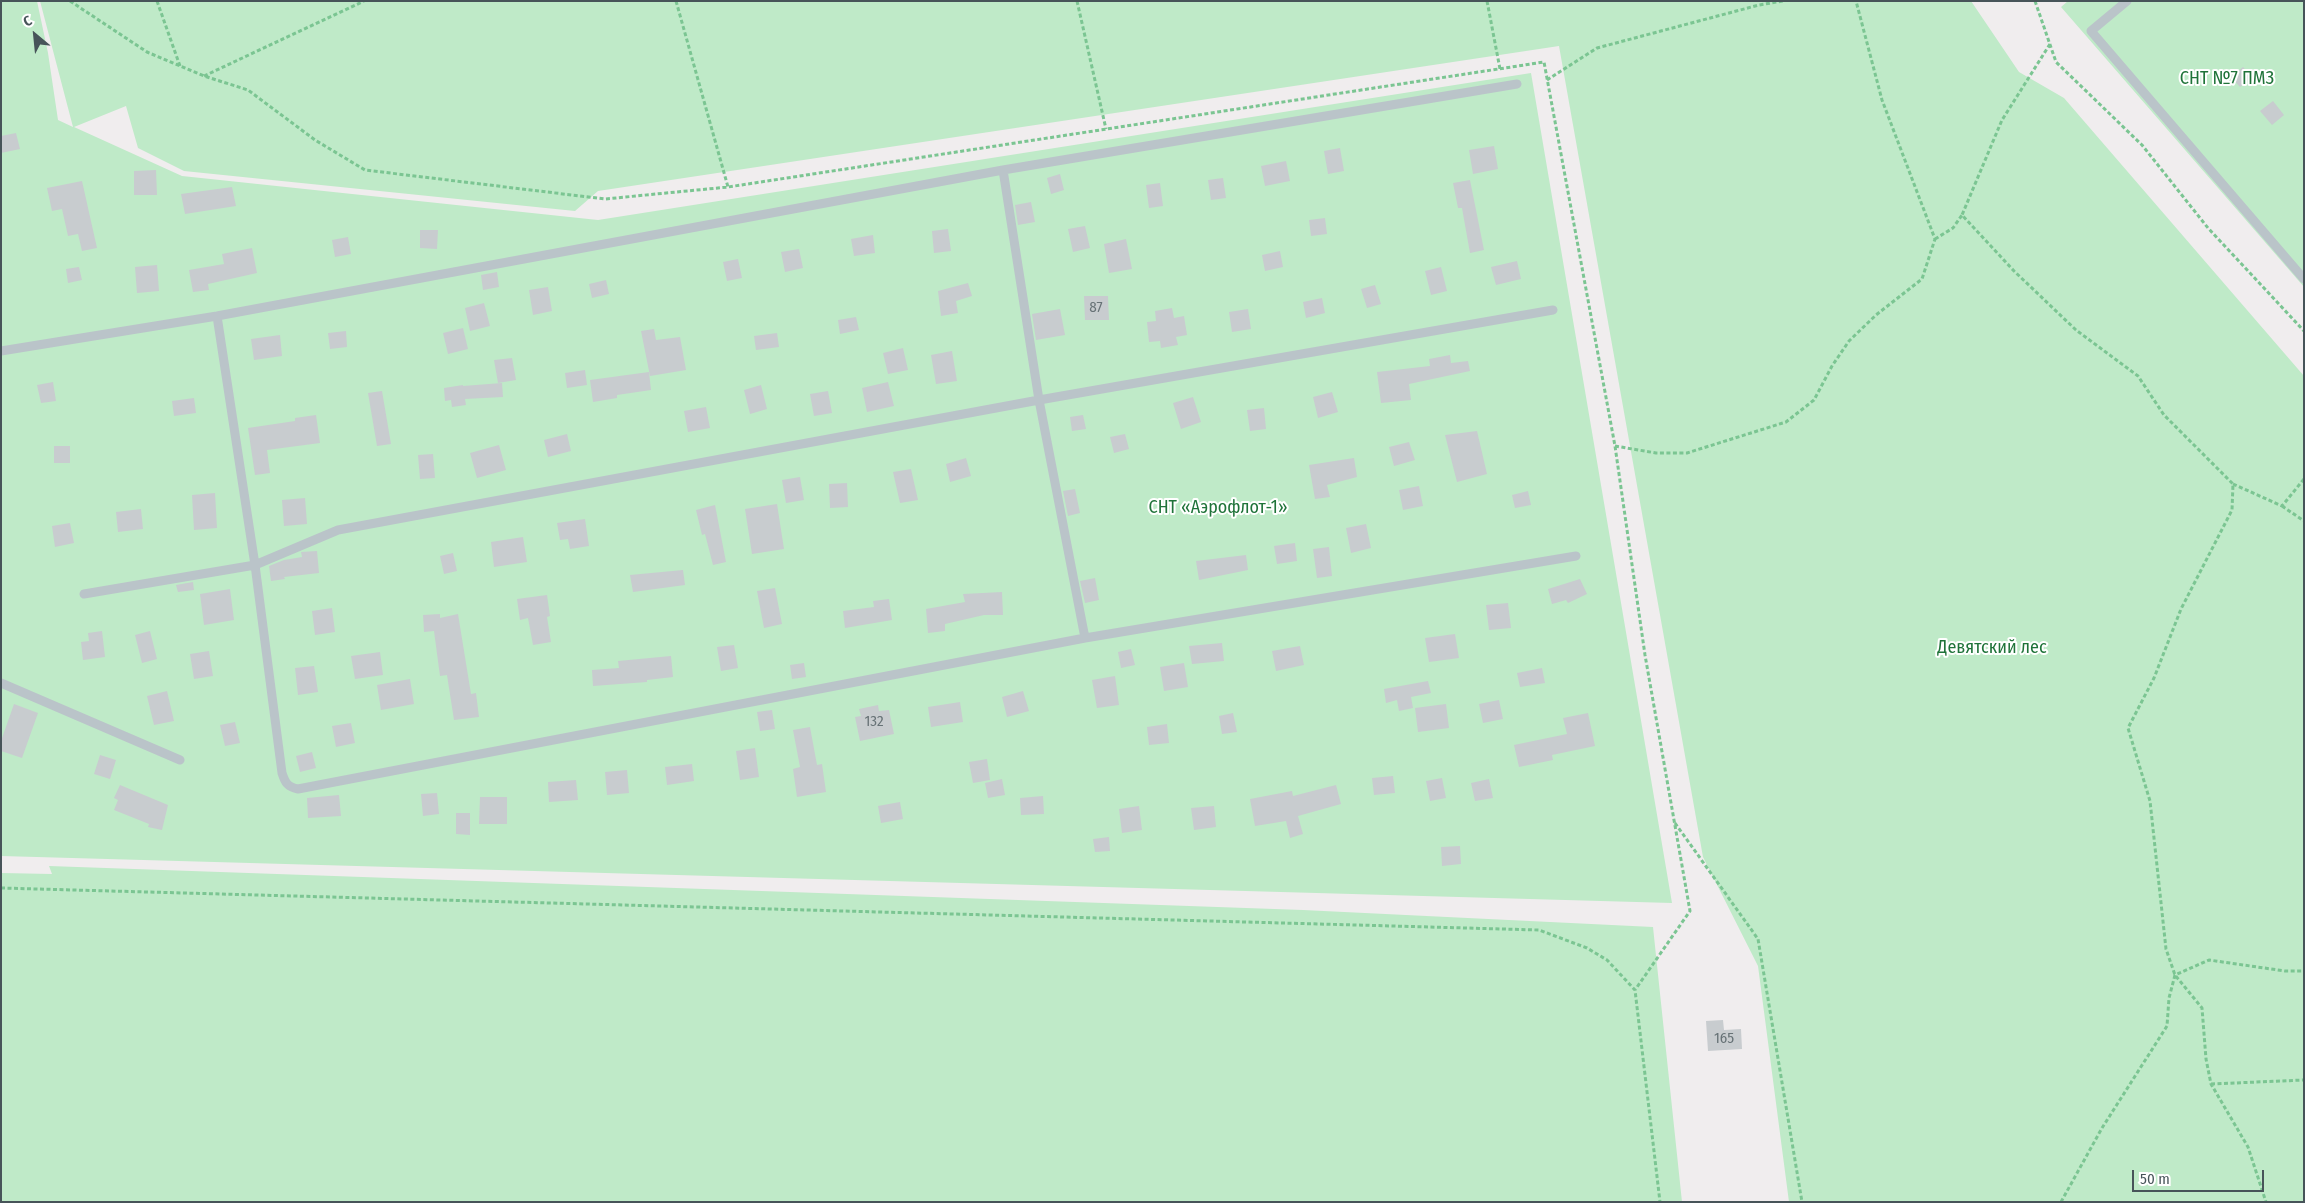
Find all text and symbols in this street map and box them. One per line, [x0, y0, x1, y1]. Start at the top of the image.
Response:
north arrow [10, 10, 60, 60]
text: С [20, 12, 35, 31]
park label: СНТ №7 ПМЗ [2180, 68, 2274, 90]
house number: 87 [1089, 299, 1103, 317]
park label: СНТ «Аэрофлот-1» [1149, 497, 1287, 519]
park label: Девятский лес [1937, 637, 2047, 659]
house number: 132 [864, 713, 884, 731]
house number: 165 [1714, 1030, 1734, 1048]
scale bar [2135, 1160, 2268, 1192]
text: 50 m [2140, 1170, 2170, 1188]

